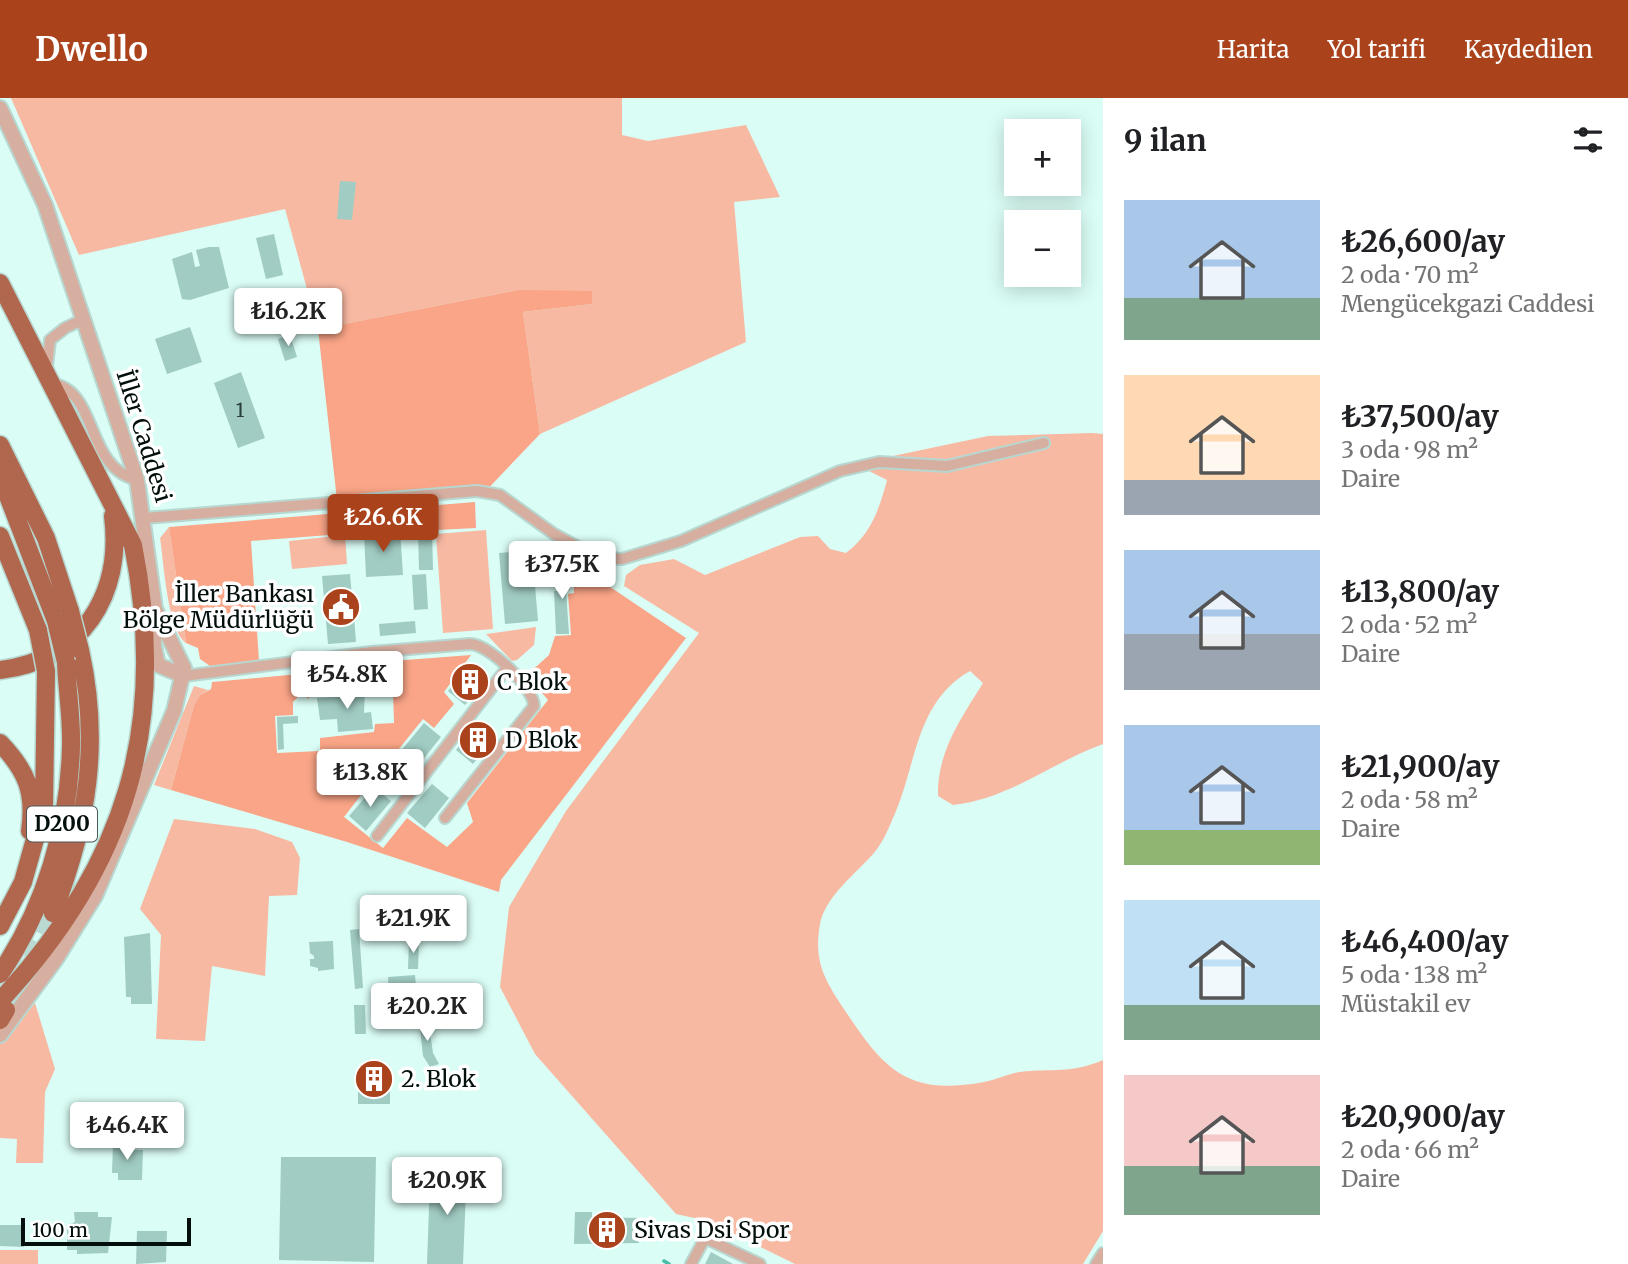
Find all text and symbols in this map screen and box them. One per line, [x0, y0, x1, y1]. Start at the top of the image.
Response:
text: Dwello [35, 29, 148, 70]
text: Harita [1217, 34, 1289, 65]
text: Yol tarifi [1327, 34, 1426, 65]
text: Kaydedilen [1464, 34, 1593, 65]
map controls [1004, 119, 1081, 287]
button: + [1004, 119, 1081, 196]
text: 9 ilan [1124, 121, 1207, 159]
icon: filters [1569, 121, 1607, 159]
button: − [1004, 210, 1081, 287]
text: ₺26,600/ay [1341, 222, 1505, 260]
icon: home [1180, 228, 1264, 312]
text: 2 oda · 70 m² [1341, 260, 1478, 289]
pin: ₺16.2K [231, 288, 345, 348]
text: Mengücekgazi Caddesi [1341, 289, 1594, 318]
text: ₺16.2K [250, 296, 326, 325]
street label: İller Caddesi [111, 366, 178, 506]
text: ₺37,500/ay [1341, 397, 1499, 435]
house number: 1 [236, 398, 245, 422]
icon: home [1180, 403, 1264, 487]
text: 3 oda · 98 m² [1341, 435, 1478, 464]
text: Daire [1341, 464, 1400, 493]
pin: ₺26.6K [326, 494, 440, 554]
text: ₺26.6K [343, 502, 423, 531]
pin: ₺37.5K [505, 542, 619, 601]
text: ₺37.5K [525, 549, 599, 578]
text: ₺13,800/ay [1341, 572, 1499, 610]
icon: home [1180, 578, 1264, 662]
place label: İller Bankası Bölge Müdürlüğü [123, 579, 314, 634]
public building icon: İller Bankası Bölge Müdürlüğü [320, 586, 362, 628]
text: 2 oda · 52 m² [1341, 610, 1477, 639]
text: Daire [1341, 639, 1400, 668]
pin: ₺54.8K [290, 652, 404, 711]
text: ₺54.8K [307, 659, 387, 688]
building icon: C Blok [449, 661, 491, 703]
place label: C Blok [497, 667, 568, 696]
building icon: D Blok [457, 719, 499, 761]
place label: D Blok [505, 725, 578, 754]
text: ₺21,900/ay [1341, 747, 1500, 785]
pin: ₺13.8K [313, 750, 427, 809]
icon: home [1180, 753, 1264, 837]
text: ₺13.8K [333, 757, 407, 786]
text: 2 oda · 58 m² [1341, 785, 1478, 814]
road number: D200 [27, 806, 97, 842]
text: Daire [1341, 814, 1400, 843]
pin: ₺21.9K [356, 896, 470, 955]
text: ₺21.9K [376, 903, 450, 932]
text: ₺46,400/ay [1341, 922, 1508, 960]
icon: home [1180, 928, 1264, 1012]
text: 5 oda · 138 m² [1341, 960, 1487, 989]
pin: ₺20.2K [370, 984, 484, 1043]
text: Müstakil ev [1341, 989, 1470, 1018]
text: ₺20.2K [387, 991, 467, 1020]
building icon: 2. Blok [353, 1058, 395, 1100]
place label: 2. Blok [401, 1064, 477, 1093]
text: ₺20,900/ay [1341, 1097, 1505, 1135]
pin: ₺46.4K [70, 1102, 184, 1162]
icon: home [1180, 1103, 1264, 1187]
text: ₺46.4K [86, 1110, 168, 1139]
text: 2 oda · 66 m² [1341, 1135, 1479, 1164]
pin: ₺20.9K [390, 1158, 504, 1217]
text: Daire [1341, 1164, 1400, 1193]
text: ₺20.9K [408, 1165, 486, 1194]
building icon: Sivas Dsi Spor [586, 1209, 628, 1251]
scale bar [21, 1215, 191, 1247]
place label: Sivas Dsi Spor [634, 1215, 790, 1244]
text: 100 m [32, 1218, 88, 1242]

